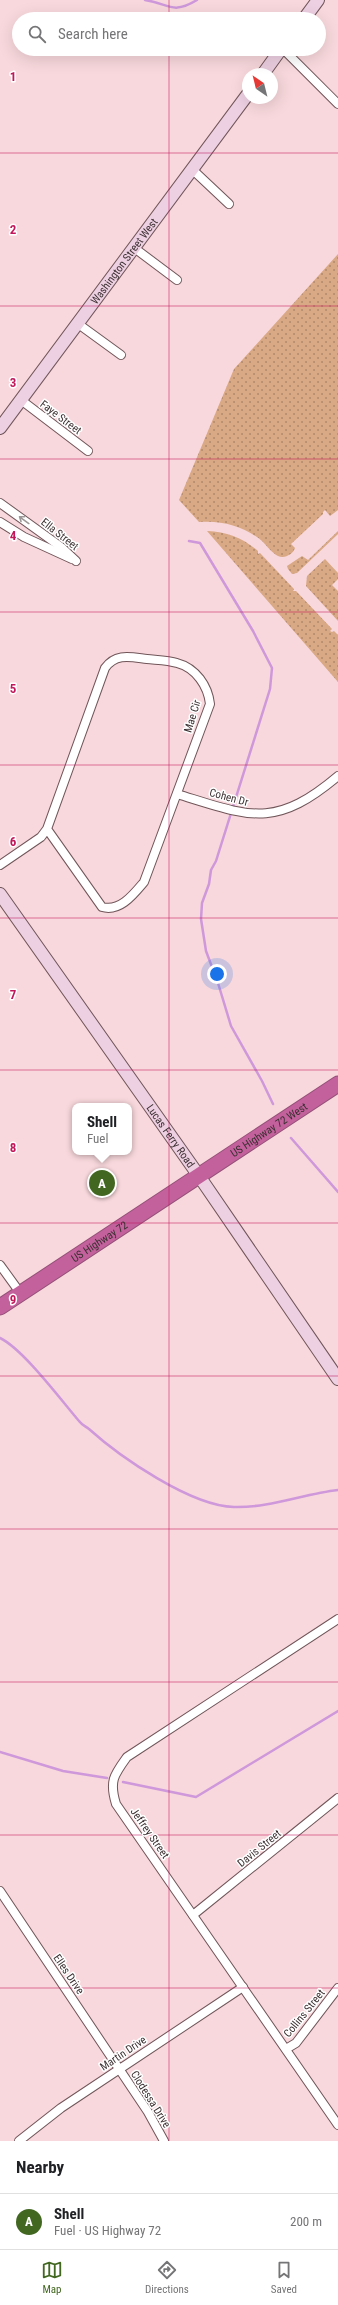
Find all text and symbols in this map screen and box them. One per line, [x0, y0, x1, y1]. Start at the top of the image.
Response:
search box [12, 12, 326, 56]
icon: search [26, 23, 48, 45]
text: Search here [58, 25, 128, 43]
north arrow [242, 68, 278, 104]
text: 1 [10, 69, 16, 84]
street label: Washington Street West [88, 216, 161, 307]
text: 2 [10, 222, 17, 237]
text: 3 [10, 375, 16, 390]
street label: Faye Street [38, 398, 84, 437]
one-way arrow [18, 516, 29, 524]
street label: Ella Street [38, 516, 81, 553]
text: 4 [10, 528, 17, 543]
text: 5 [10, 681, 17, 696]
street label: Mae Cir [181, 698, 204, 734]
street label: Cohen Dr [208, 786, 250, 809]
text: 6 [10, 834, 17, 849]
your location [207, 964, 227, 984]
text: 7 [10, 987, 17, 1002]
street label: US Highway 72 West [228, 1100, 310, 1160]
street label: Lucas Ferry Road [143, 1102, 197, 1170]
popup [72, 1103, 132, 1155]
text: Shell [87, 1113, 117, 1131]
text: Fuel [87, 1131, 108, 1146]
text: 8 [10, 1140, 16, 1155]
pin: A [89, 1168, 115, 1198]
street label: US Highway 72 [69, 1219, 130, 1265]
text: 9 [10, 1292, 16, 1307]
street label: Jeffrey Street [127, 1806, 172, 1861]
street label: Davis Street [235, 1827, 284, 1870]
street label: Elles Drive [51, 1952, 87, 1997]
street label: Collins Street [281, 1987, 328, 2040]
street label: Martin Drive [98, 2033, 149, 2074]
street label: Clodessa Drive [128, 2068, 173, 2130]
text: Nearby [16, 2157, 64, 2177]
text: Shell [54, 2205, 84, 2223]
text: A [25, 2214, 33, 2229]
text: 200 m [290, 2214, 322, 2229]
text: Fuel · US Highway 72 [54, 2223, 161, 2238]
tab: Map [41, 2259, 63, 2296]
tab: Directions [145, 2259, 189, 2296]
tab: Saved [271, 2259, 297, 2296]

